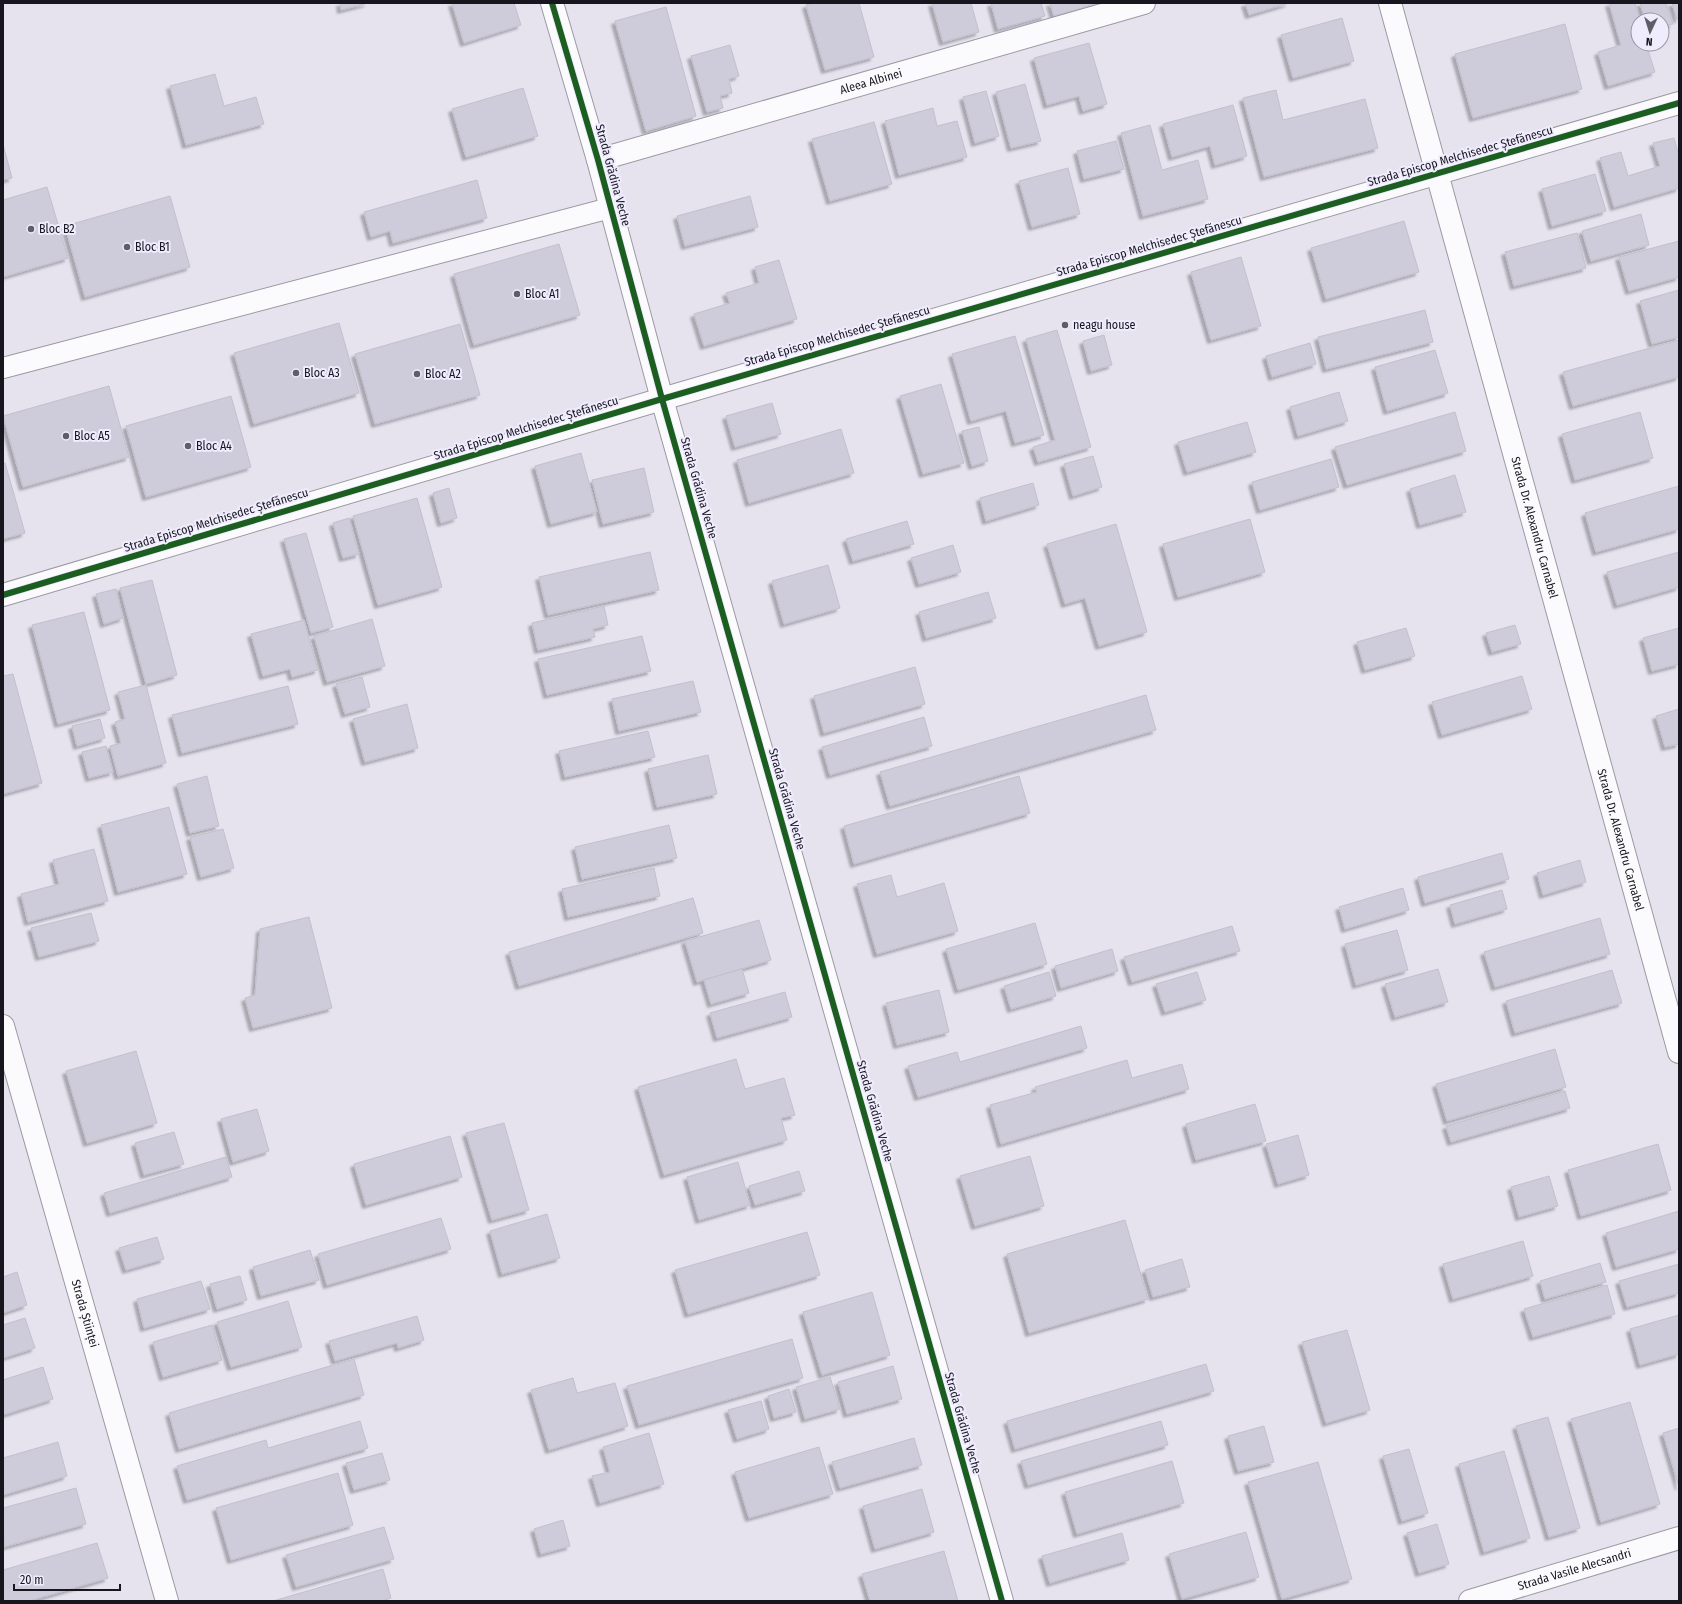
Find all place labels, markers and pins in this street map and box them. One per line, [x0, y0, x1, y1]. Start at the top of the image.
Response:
place label: Bloc B2 [39, 222, 75, 236]
marker: Bloc B2 [26, 224, 36, 234]
place label: Bloc B1 [135, 240, 170, 254]
marker: Bloc B1 [122, 242, 132, 252]
place label: Bloc A1 [525, 287, 559, 301]
marker: Bloc A1 [512, 289, 522, 299]
place label: neagu house [1073, 318, 1136, 332]
marker: neagu house [1060, 320, 1070, 330]
place label: Bloc A3 [304, 366, 340, 380]
place label: Bloc A2 [425, 367, 461, 381]
marker: Bloc A3 [291, 368, 301, 378]
marker: Bloc A2 [412, 369, 422, 379]
place label: Bloc A5 [74, 429, 110, 443]
marker: Bloc A5 [61, 431, 71, 441]
place label: Bloc A4 [196, 439, 232, 453]
marker: Bloc A4 [183, 441, 193, 451]

